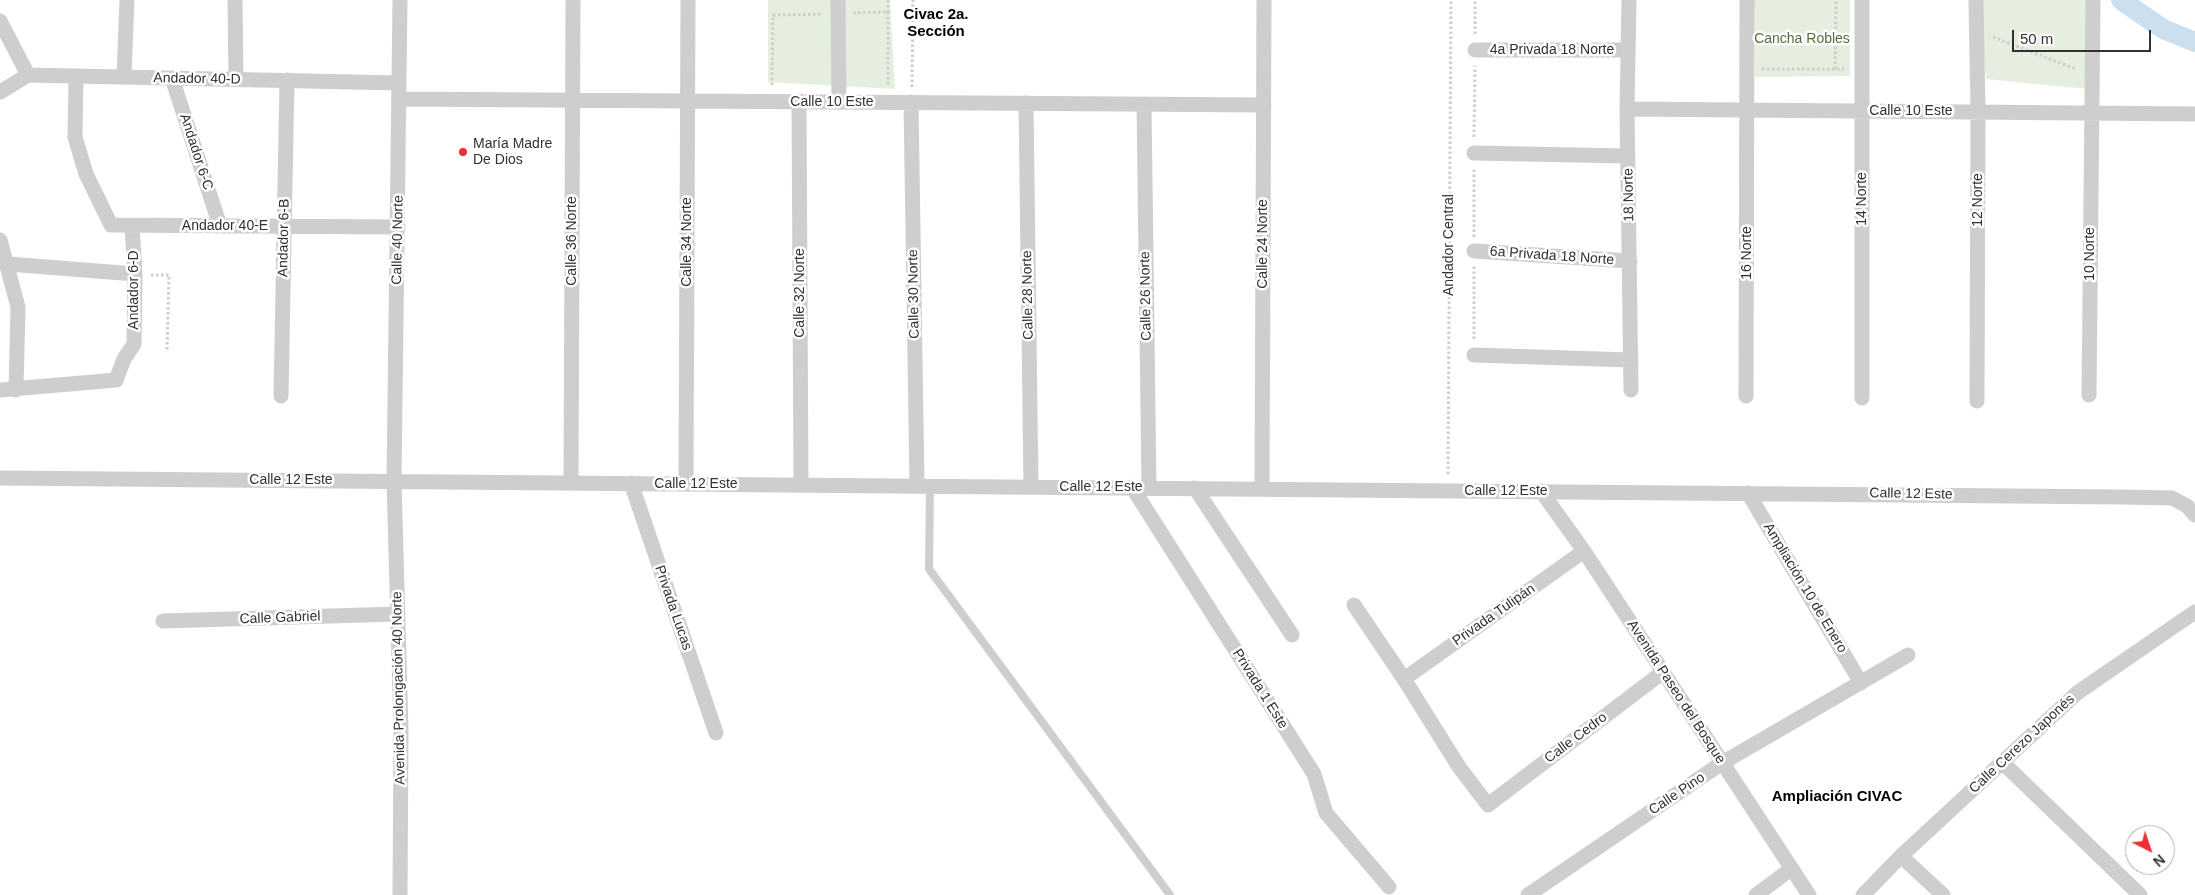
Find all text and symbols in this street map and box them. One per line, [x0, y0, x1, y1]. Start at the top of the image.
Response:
district label: Civac 2a. Sección [903, 6, 969, 41]
scale bar [2015, 20, 2154, 52]
text: 50 m [2020, 30, 2053, 47]
park label: Cancha Robles [1754, 31, 1850, 47]
street label: 4a Privada 18 Norte [1490, 42, 1614, 58]
street label: Andador 40-D [153, 70, 241, 88]
street label: Calle 10 Este [790, 94, 874, 110]
street label: Calle 10 Este [1869, 103, 1953, 119]
street label: Andador 6-C [176, 112, 216, 192]
place label: María Madre De Dios [473, 136, 552, 168]
marker: María Madre De Dios [457, 146, 469, 158]
street label: 18 Norte [1620, 168, 1638, 222]
street label: 14 Norte [1854, 172, 1870, 226]
street label: 12 Norte [1970, 173, 1986, 227]
street label: Andador Central [1441, 194, 1457, 296]
street label: Calle 40 Norte [389, 195, 407, 285]
street label: Calle 36 Norte [564, 196, 580, 286]
street label: Calle 34 Norte [679, 197, 695, 287]
street label: Andador 6-B [275, 199, 293, 277]
street label: Calle 24 Norte [1255, 199, 1271, 289]
street label: Andador 40-E [182, 218, 268, 234]
street label: 16 Norte [1739, 226, 1755, 280]
street label: 10 Norte [2082, 227, 2098, 281]
street label: 6a Privada 18 Norte [1489, 243, 1615, 269]
street label: Calle 32 Norte [792, 248, 808, 338]
street label: Calle 30 Norte [905, 249, 923, 339]
street label: Andador 6-D [126, 250, 142, 330]
street label: Calle 28 Norte [1019, 250, 1037, 340]
street label: Calle 26 Norte [1137, 251, 1155, 341]
street label: Calle 12 Este [249, 472, 333, 488]
street label: Calle 12 Este [654, 476, 738, 492]
street label: Calle 12 Este [1059, 479, 1143, 495]
street label: Calle 12 Este [1464, 483, 1548, 499]
street label: Calle 12 Este [1869, 485, 1953, 503]
street label: Ampliación 10 de Enero [1760, 520, 1850, 656]
street label: Privada Lucas [651, 563, 695, 653]
street label: Privada Tulipán [1450, 580, 1538, 650]
street label: Avenida Prolongación 40 Norte [389, 591, 409, 785]
street label: Calle Gabriel [239, 608, 321, 628]
street label: Avenida Paseo del Bosque [1623, 617, 1729, 767]
street label: Privada 1 Este [1229, 646, 1291, 732]
street label: Calle Cerezo Japonés [1966, 691, 2078, 797]
street label: Calle Cedro [1541, 709, 1611, 767]
street label: Calle Pino [1646, 769, 1708, 819]
district label: Ampliación CIVAC [1772, 788, 1902, 806]
north arrow [2125, 825, 2175, 875]
text: N [2150, 851, 2168, 870]

